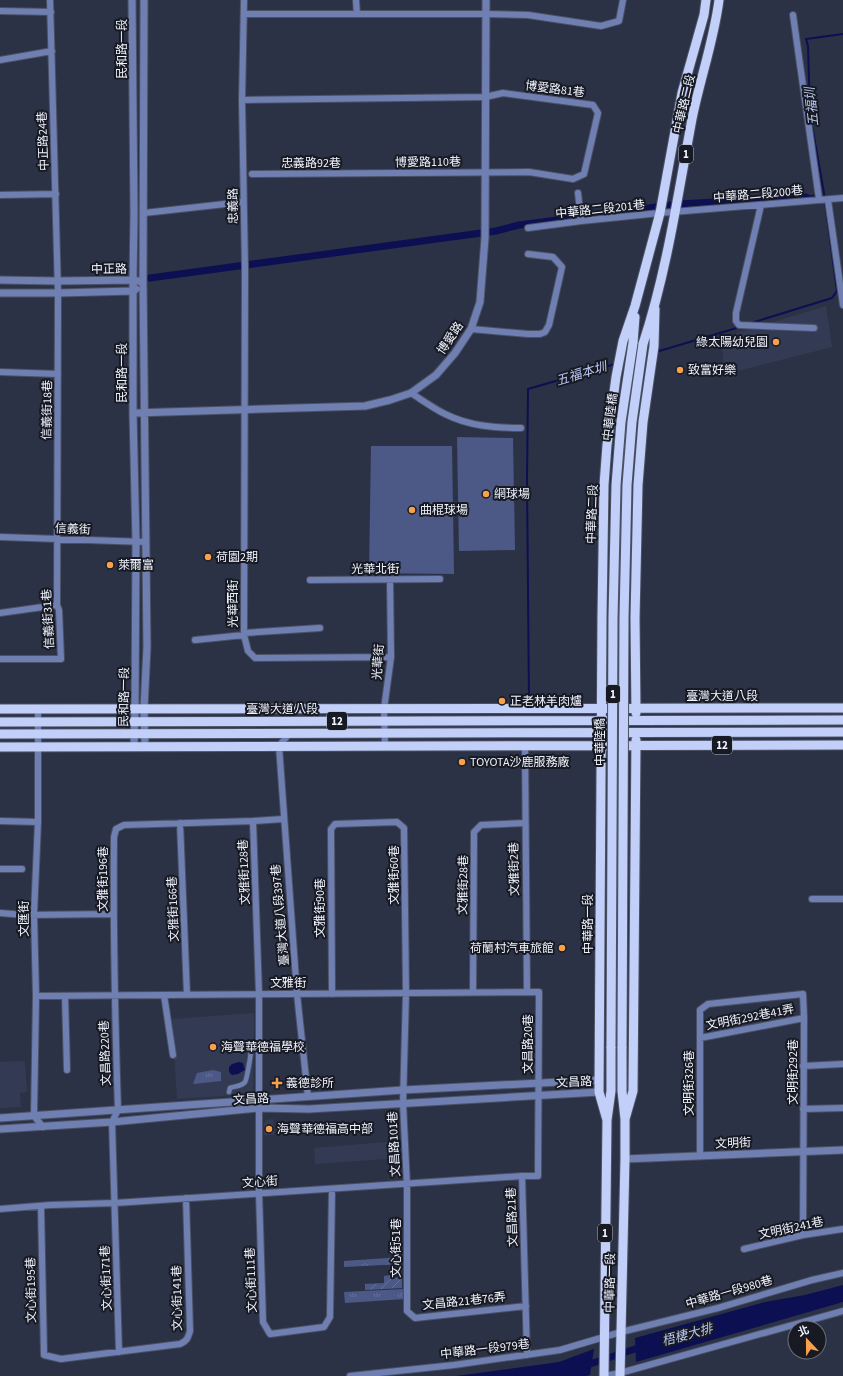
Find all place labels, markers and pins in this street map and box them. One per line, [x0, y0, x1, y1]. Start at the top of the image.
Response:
place label: 綠太陽幼兒園 [696, 334, 768, 351]
marker: 綠太陽幼兒園 [771, 337, 781, 347]
place label: 致富好樂 [688, 362, 736, 379]
marker: 致富好樂 [675, 365, 685, 375]
place label: 網球場 [494, 486, 530, 503]
marker: 網球場 [481, 489, 491, 499]
place label: 曲棍球場 [420, 502, 468, 519]
marker: 曲棍球場 [407, 505, 417, 515]
place label: 荷園2期 [216, 549, 258, 566]
marker: 荷園2期 [203, 552, 213, 562]
place label: 萊爾富 [118, 557, 154, 574]
marker: 萊爾富 [105, 560, 115, 570]
place label: 正老林羊肉爐 [510, 693, 582, 710]
marker: 正老林羊肉爐 [497, 696, 507, 706]
place label: TOYOTA沙鹿服務廠 [470, 754, 570, 771]
marker: TOYOTA沙鹿服務廠 [457, 757, 467, 767]
place label: 荷蘭村汽車旅館 [470, 940, 554, 957]
marker: 荷蘭村汽車旅館 [557, 943, 567, 953]
place label: 海聲華德福學校 [221, 1039, 305, 1056]
marker: 海聲華德福學校 [208, 1042, 218, 1052]
place label: 義德診所 [286, 1075, 334, 1092]
marker: 義德診所 [271, 1077, 283, 1089]
place label: 海聲華德福高中部 [277, 1121, 373, 1138]
marker: 海聲華德福高中部 [264, 1124, 274, 1134]

